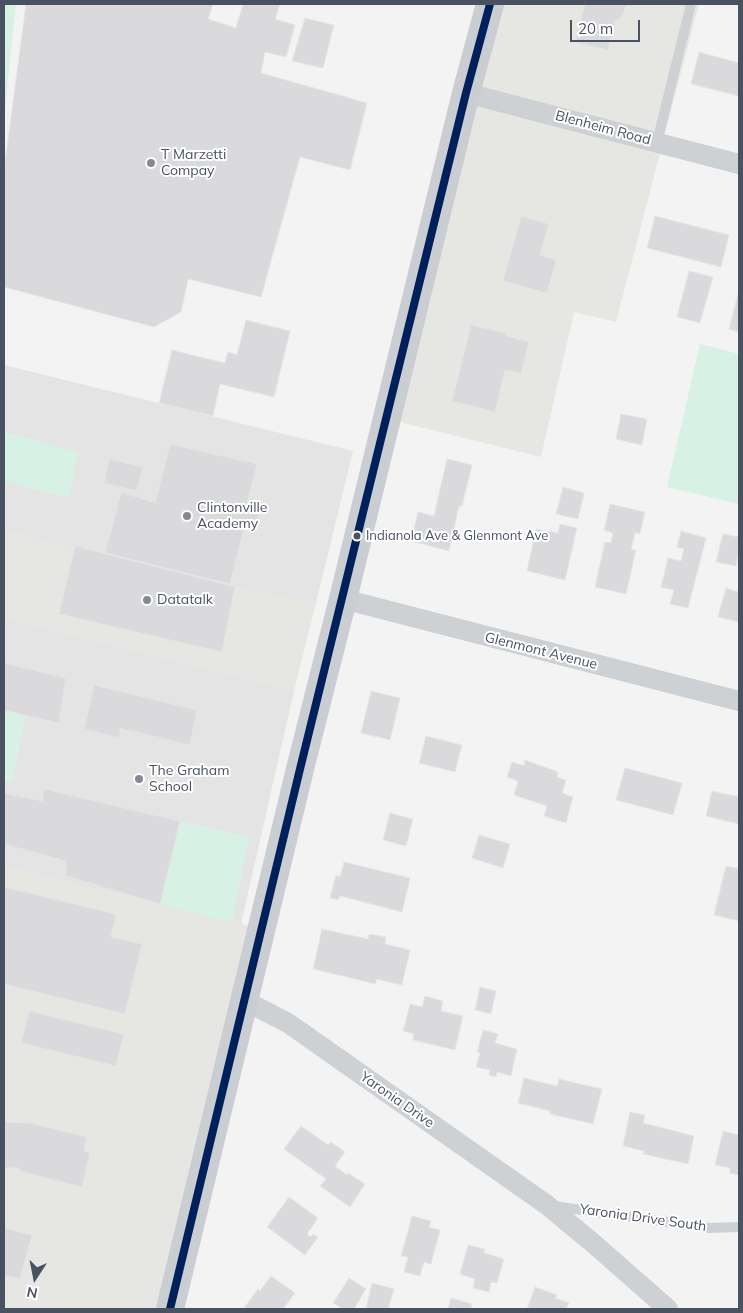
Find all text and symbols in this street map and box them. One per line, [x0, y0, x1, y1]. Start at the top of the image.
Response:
scale bar [573, 10, 643, 42]
text: 20 m [578, 19, 613, 38]
street label: Blenheim Road [553, 107, 653, 149]
place label: T Marzetti Compay [161, 147, 226, 180]
marker: T Marzetti Compay [145, 157, 157, 169]
place label: Clintonville Academy [197, 500, 267, 532]
marker: Clintonville Academy [181, 510, 193, 522]
place label: Indianola Ave & Glenmont Ave [366, 528, 548, 544]
marker: Indianola Ave & Glenmont Ave [352, 531, 362, 541]
place label: Datatalk [157, 592, 213, 608]
marker: Datatalk [141, 594, 153, 606]
street label: Glenmont Avenue [483, 629, 599, 673]
place label: The Graham School [149, 763, 229, 796]
marker: The Graham School [133, 773, 145, 785]
street label: Yaronia Drive [357, 1068, 437, 1132]
street label: Yaronia Drive South [579, 1201, 707, 1235]
north arrow [10, 1253, 60, 1303]
text: N [25, 1283, 39, 1303]

